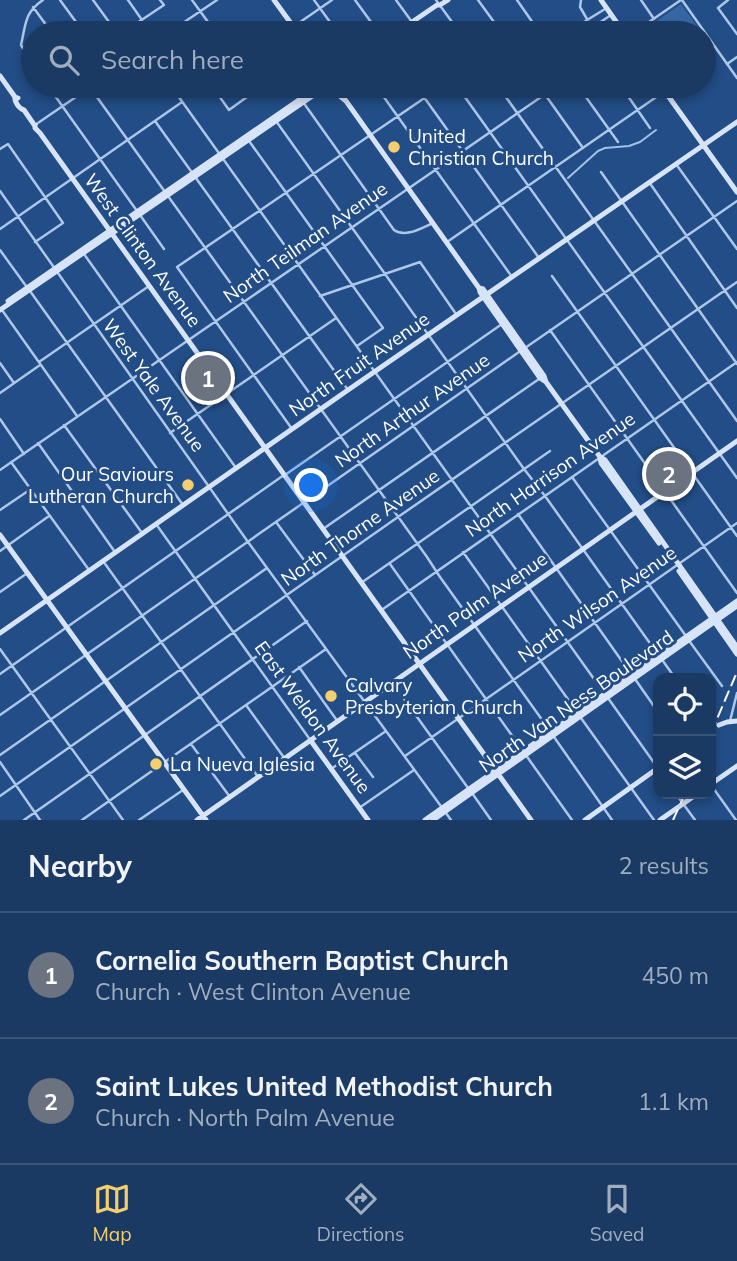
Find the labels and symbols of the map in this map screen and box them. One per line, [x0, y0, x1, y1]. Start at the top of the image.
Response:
place label: United Christian Church [408, 124, 554, 170]
marker: United Christian Church [386, 139, 402, 155]
street label: West Clinton Avenue [79, 168, 207, 332]
street label: North Teilman Avenue [218, 176, 392, 308]
street label: North Fruit Avenue [284, 307, 434, 421]
street label: West Yale Avenue [98, 314, 210, 456]
street label: North Arthur Avenue [330, 348, 494, 472]
pin: 1 [185, 352, 231, 404]
street label: North Harrison Avenue [460, 406, 640, 542]
pin: 2 [646, 448, 692, 500]
place label: Our Saviours Lutheran Church [28, 462, 174, 508]
street label: North Thorne Avenue [276, 463, 444, 591]
your location [294, 468, 328, 502]
marker: Our Saviours Lutheran Church [180, 477, 196, 493]
street label: North Wilson Avenue [513, 540, 681, 668]
street label: North Palm Avenue [398, 546, 552, 664]
street label: North Van Ness Boulevard [474, 625, 678, 777]
street label: East Weldon Avenue [250, 636, 376, 798]
place label: Calvary Presbyterian Church [345, 673, 523, 719]
marker: Calvary Presbyterian Church [323, 688, 339, 704]
place label: La Nueva Iglesia [170, 752, 315, 776]
marker: La Nueva Iglesia [148, 756, 164, 772]

